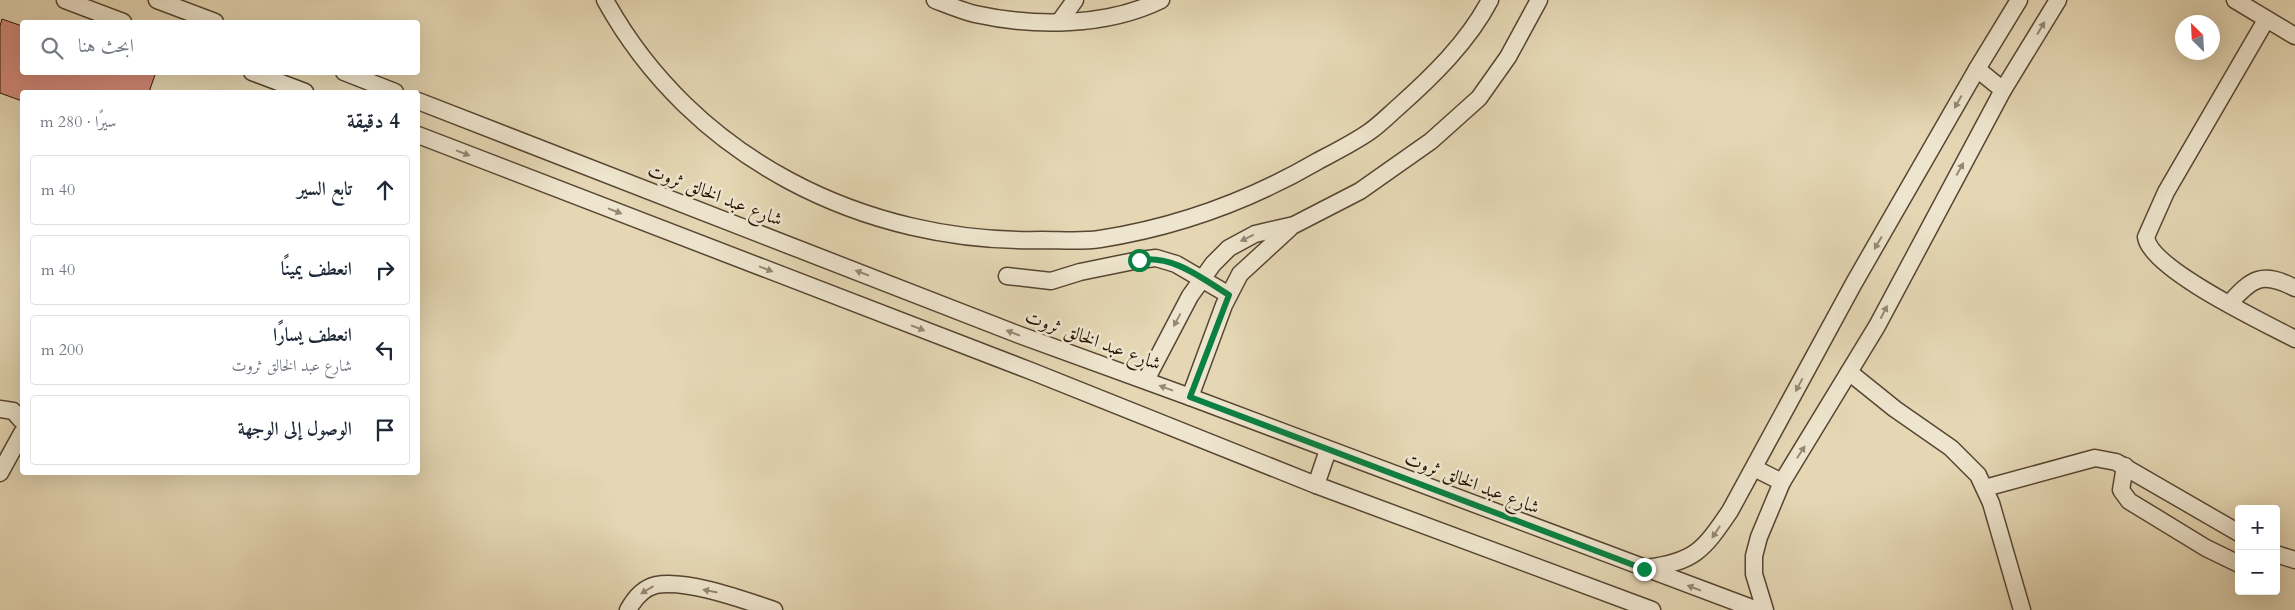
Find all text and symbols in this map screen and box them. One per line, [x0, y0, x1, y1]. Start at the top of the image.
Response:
north arrow [2175, 15, 2220, 60]
search box [20, 20, 420, 75]
one-way arrow [2036, 21, 2046, 34]
text: ابحث هنا [78, 33, 134, 59]
icon: search [38, 34, 66, 62]
one-way arrow [1954, 95, 1963, 109]
text: 4 دقيقة [347, 107, 400, 136]
text: سيرًا · 280 m [40, 111, 116, 133]
one-way arrow [456, 149, 470, 157]
street label: شارع عبد الخالق ثروت [643, 157, 786, 235]
one-way arrow [1956, 162, 1964, 176]
text: تابع السير [297, 176, 352, 202]
icon: ahead [371, 176, 399, 204]
text: 40 m [41, 179, 75, 201]
one-way arrow [607, 208, 622, 215]
one-way arrow [1240, 234, 1254, 242]
one-way arrow [1873, 236, 1882, 250]
route start [1128, 249, 1151, 272]
text: انعطف يمينًا [281, 256, 352, 282]
icon: right [371, 256, 399, 284]
text: 40 m [41, 259, 75, 281]
one-way arrow [759, 266, 773, 274]
one-way arrow [854, 269, 869, 277]
street label: شارع عبد الخالق ثروت [1021, 303, 1165, 379]
one-way arrow [1880, 305, 1888, 319]
one-way arrow [1173, 314, 1182, 327]
text: انعطف يسارًا [273, 322, 352, 348]
one-way arrow [911, 324, 926, 332]
one-way arrow [1005, 329, 1020, 337]
icon: left [371, 336, 399, 364]
text: 200 m [41, 339, 83, 361]
text: شارع عبد الخالق ثروت [232, 355, 352, 377]
one-way arrow [1795, 378, 1803, 392]
one-way arrow [1158, 384, 1173, 392]
text: الوصول إلى الوجهة [238, 416, 352, 442]
icon: arrive [371, 416, 399, 444]
street label: شارع عبد الخالق ثروت [1400, 445, 1543, 523]
one-way arrow [1797, 446, 1806, 459]
map controls [2235, 505, 2280, 595]
button: + [2235, 505, 2280, 550]
one-way arrow [1711, 526, 1720, 539]
button: − [2235, 550, 2280, 595]
route end [1633, 558, 1656, 581]
one-way arrow [1687, 584, 1702, 591]
one-way arrow [641, 585, 654, 594]
one-way arrow [702, 587, 718, 595]

